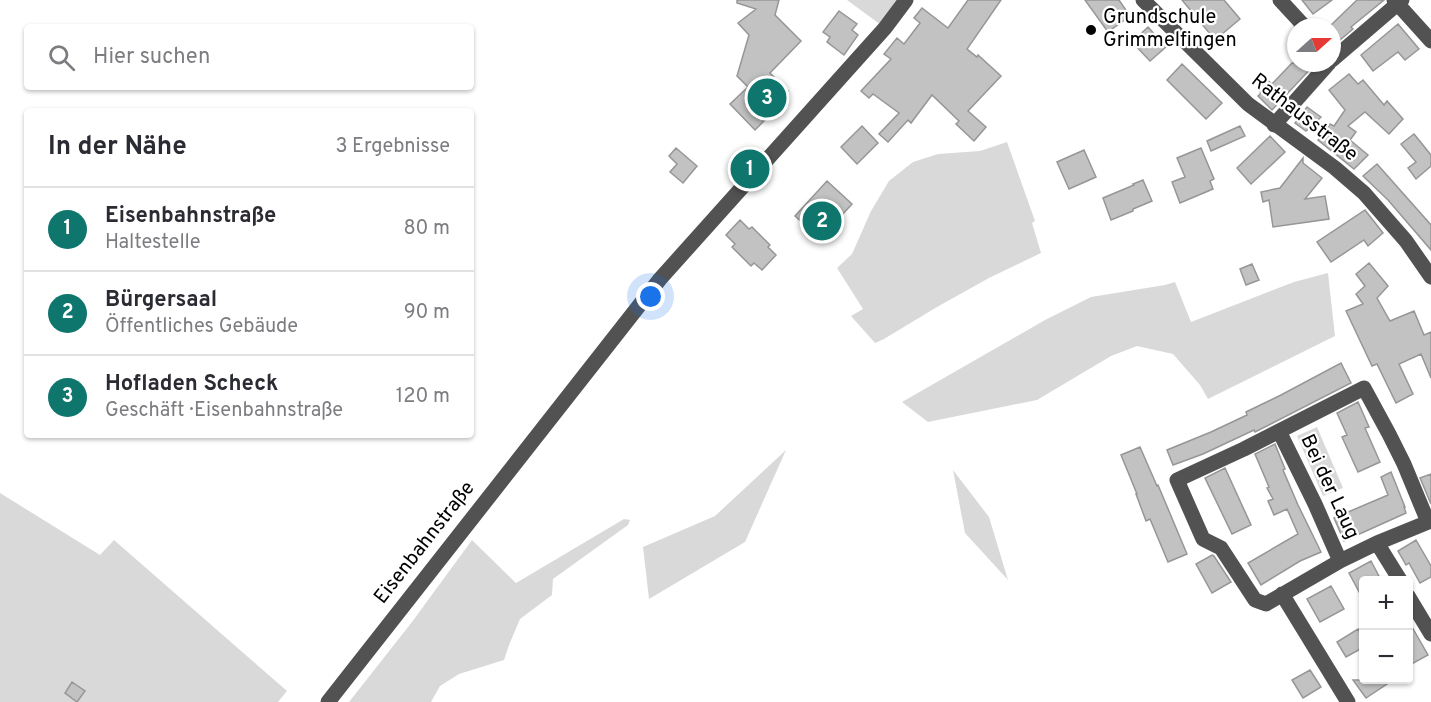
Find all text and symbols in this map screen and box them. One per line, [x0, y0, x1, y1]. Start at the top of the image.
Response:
place label: Grundschule Grimmelfingen [1103, 5, 1237, 54]
north arrow [1287, 18, 1341, 72]
marker: Grundschule Grimmelfingen [1084, 23, 1098, 37]
search box [24, 24, 474, 90]
icon: search [45, 41, 78, 74]
text: Hier suchen [93, 44, 210, 71]
street label: Rathausstraße [1245, 68, 1363, 168]
pin: 3 [748, 76, 786, 120]
text: In der Nähe [48, 131, 187, 164]
text: 3 Ergebnisse [335, 134, 450, 160]
pin: 1 [730, 146, 770, 192]
pin: 2 [802, 198, 842, 244]
text: Eisenbahnstraße [105, 203, 276, 230]
text: 1 [64, 216, 72, 242]
text: 80 m [404, 216, 450, 242]
text: Haltestelle [105, 230, 201, 256]
your location [636, 282, 665, 311]
text: Bürgersaal [105, 287, 217, 314]
text: 2 [61, 300, 74, 326]
text: 90 m [404, 300, 450, 326]
text: Öffentliches Gebäude [105, 314, 298, 340]
text: Hofladen Scheck [105, 371, 278, 398]
text: 3 [62, 384, 74, 410]
text: 120 m [396, 384, 450, 410]
text: Geschäft · Eisenbahnstraße [105, 398, 343, 424]
street label: Bei der Laug [1293, 430, 1365, 544]
street label: Eisenbahnstraße [369, 476, 481, 610]
map controls [1359, 576, 1413, 684]
button: + [1359, 576, 1413, 630]
button: − [1359, 630, 1413, 684]

